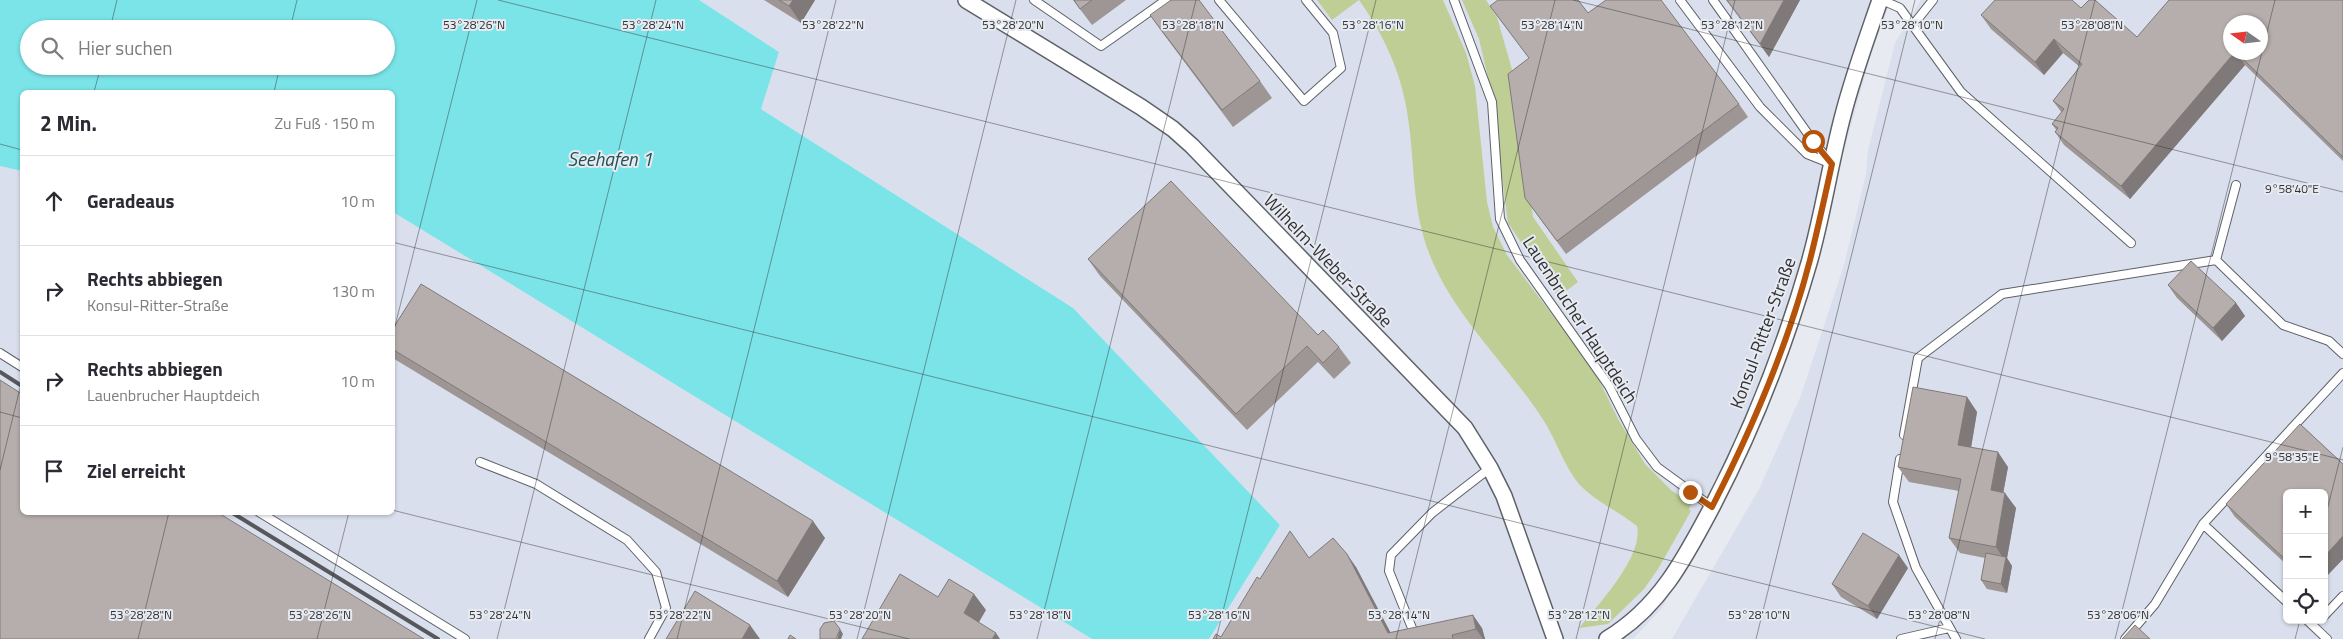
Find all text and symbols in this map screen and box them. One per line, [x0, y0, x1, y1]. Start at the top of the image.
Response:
text: 53°28'26"N [443, 15, 505, 34]
text: 53°28'24"N [622, 15, 684, 34]
text: 53°28'22"N [802, 15, 864, 34]
text: 53°28'20"N [982, 15, 1044, 34]
text: 53°28'18"N [1162, 15, 1224, 34]
text: 53°28'16"N [1342, 15, 1404, 34]
text: 53°28'14"N [1521, 15, 1583, 34]
text: 53°28'12"N [1701, 15, 1763, 34]
text: 53°28'10"N [1881, 15, 1943, 34]
text: 53°28'08"N [2061, 15, 2123, 34]
north arrow [2223, 15, 2268, 60]
search box [20, 20, 395, 75]
text: Hier suchen [78, 33, 173, 62]
icon: search [38, 34, 66, 62]
text: 2 Min. [40, 107, 97, 139]
text: Zu Fuß · 150 m [274, 111, 375, 135]
route start [1802, 130, 1825, 153]
water label: Seehafen 1 [568, 144, 653, 173]
text: 9°58'40"E [2265, 179, 2319, 198]
text: Geradeaus [87, 186, 174, 215]
icon: ahead [40, 187, 68, 215]
street label: Wilhelm-Weber-Straße [1257, 188, 1399, 333]
text: 10 m [340, 189, 375, 213]
street label: Lauenbrucher Hauptdeich [1516, 231, 1645, 409]
street label: Konsul-Ritter-Straße [1723, 253, 1802, 412]
text: Rechts abbiegen [87, 264, 223, 293]
icon: right [40, 277, 68, 305]
text: 130 m [331, 279, 375, 303]
text: Konsul-Ritter-Straße [87, 293, 229, 317]
text: Rechts abbiegen [87, 354, 223, 383]
icon: right [40, 367, 68, 395]
text: 10 m [340, 369, 375, 393]
text: Lauenbrucher Hauptdeich [87, 383, 260, 407]
text: 9°58'35"E [2265, 447, 2319, 466]
text: Ziel erreicht [87, 456, 185, 485]
icon: arrive [40, 457, 68, 485]
route end [1679, 481, 1702, 504]
map controls [2283, 489, 2328, 624]
button: + [2283, 489, 2328, 534]
button: − [2283, 534, 2328, 579]
button: locate [2283, 579, 2328, 624]
text: 53°28'28"N [110, 605, 172, 624]
text: 53°28'26"N [289, 605, 351, 624]
text: 53°28'24"N [469, 605, 531, 624]
text: 53°28'22"N [649, 605, 711, 624]
text: 53°28'20"N [829, 605, 891, 624]
text: 53°28'18"N [1009, 605, 1071, 624]
text: 53°28'16"N [1188, 605, 1250, 624]
text: 53°28'14"N [1368, 605, 1430, 624]
text: 53°28'12"N [1548, 605, 1610, 624]
text: 53°28'10"N [1728, 605, 1790, 624]
text: 53°28'08"N [1908, 605, 1970, 624]
text: 53°28'06"N [2087, 605, 2149, 624]

